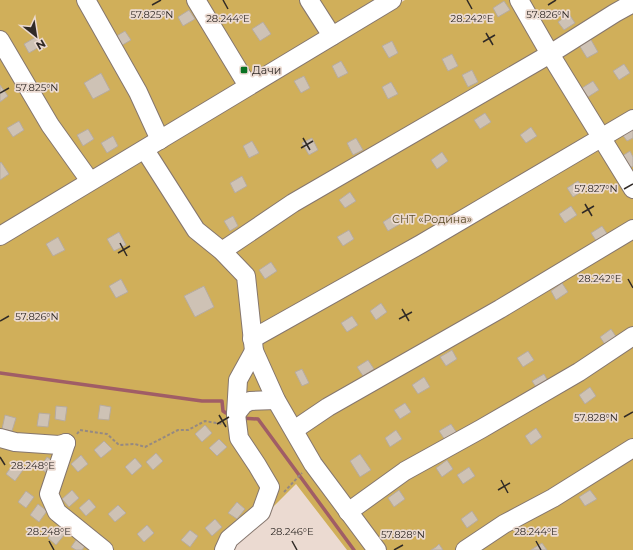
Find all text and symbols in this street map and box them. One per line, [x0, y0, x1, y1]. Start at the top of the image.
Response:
text: 57.825°N [131, 8, 174, 21]
text: 57.826°N [526, 8, 570, 21]
text: 28.244°E [206, 12, 250, 25]
text: 28.242°E [451, 12, 494, 25]
north arrow [16, 16, 56, 56]
text: N [34, 36, 48, 53]
place label: Дачи [252, 63, 281, 77]
marker: Дачи [239, 65, 249, 75]
text: 57.825°N [16, 81, 59, 94]
text: 57.827°N [574, 182, 618, 195]
park label: СНТ «Родина» [392, 212, 472, 226]
text: 28.242°E [579, 272, 622, 285]
text: 57.826°N [15, 310, 59, 323]
text: 57.828°N [574, 411, 618, 424]
text: 28.248°E [11, 459, 55, 472]
text: 28.248°E [27, 525, 71, 538]
text: 28.246°E [270, 525, 314, 538]
text: 28.244°E [514, 525, 558, 538]
text: 57.828°N [381, 528, 425, 541]

